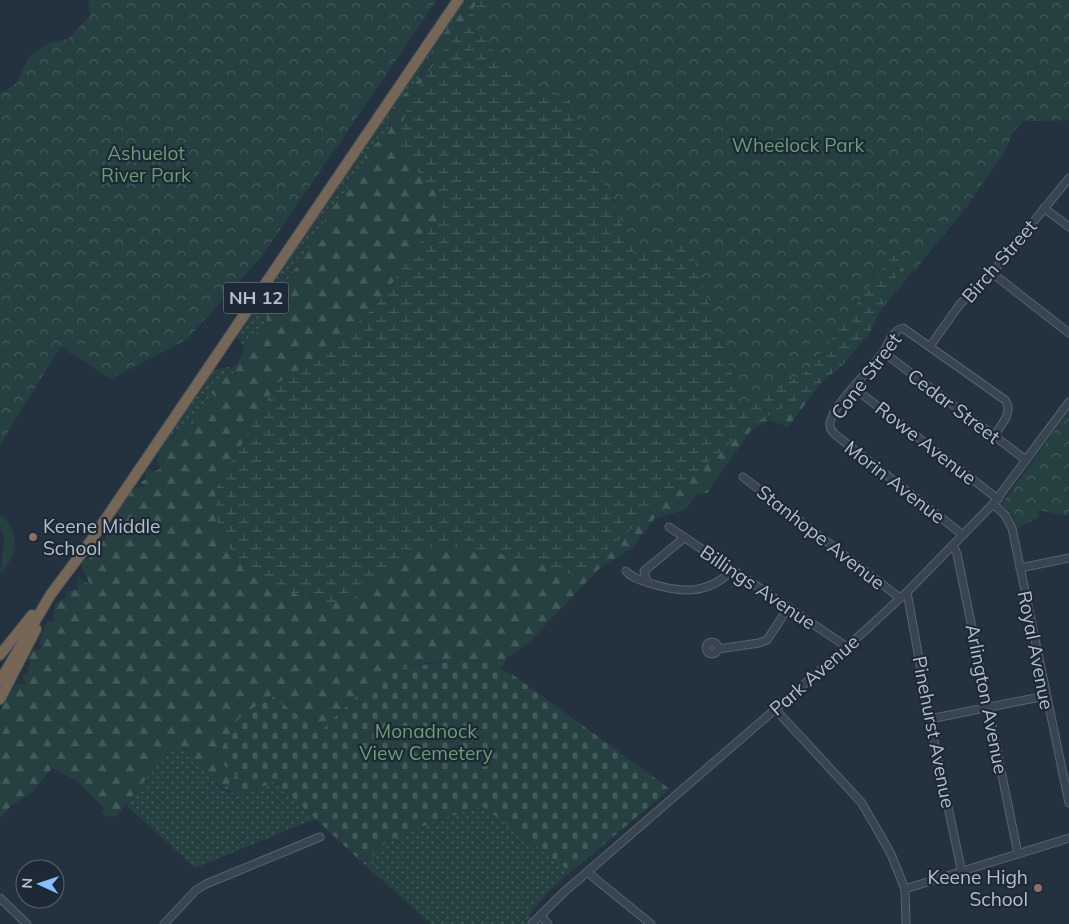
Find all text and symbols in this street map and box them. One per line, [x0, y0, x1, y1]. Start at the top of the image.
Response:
park label: Wheelock Park [732, 133, 864, 157]
park label: Ashuelot River Park [101, 141, 191, 187]
street label: Birch Street [956, 214, 1042, 307]
road number: NH 12 [224, 282, 288, 314]
street label: Cone Street [826, 328, 907, 424]
street label: Cedar Street [903, 363, 1005, 449]
street label: Rowe Avenue [871, 396, 981, 490]
street label: Morin Avenue [840, 435, 950, 529]
street label: Stanhope Avenue [752, 480, 890, 594]
place label: Keene Middle School [43, 514, 160, 560]
marker: Keene Middle School [27, 531, 39, 543]
street label: Billings Avenue [696, 540, 820, 634]
street label: Royal Avenue [1013, 589, 1059, 711]
street label: Arlington Avenue [961, 622, 1013, 776]
street label: Park Avenue [764, 629, 864, 721]
street label: Pinehurst Avenue [907, 654, 961, 810]
park label: Monadnock View Cemetery [359, 719, 493, 765]
north arrow [15, 859, 65, 909]
place label: Keene High School [927, 865, 1028, 911]
text: N [18, 878, 36, 889]
marker: Keene High School [1032, 882, 1044, 894]

